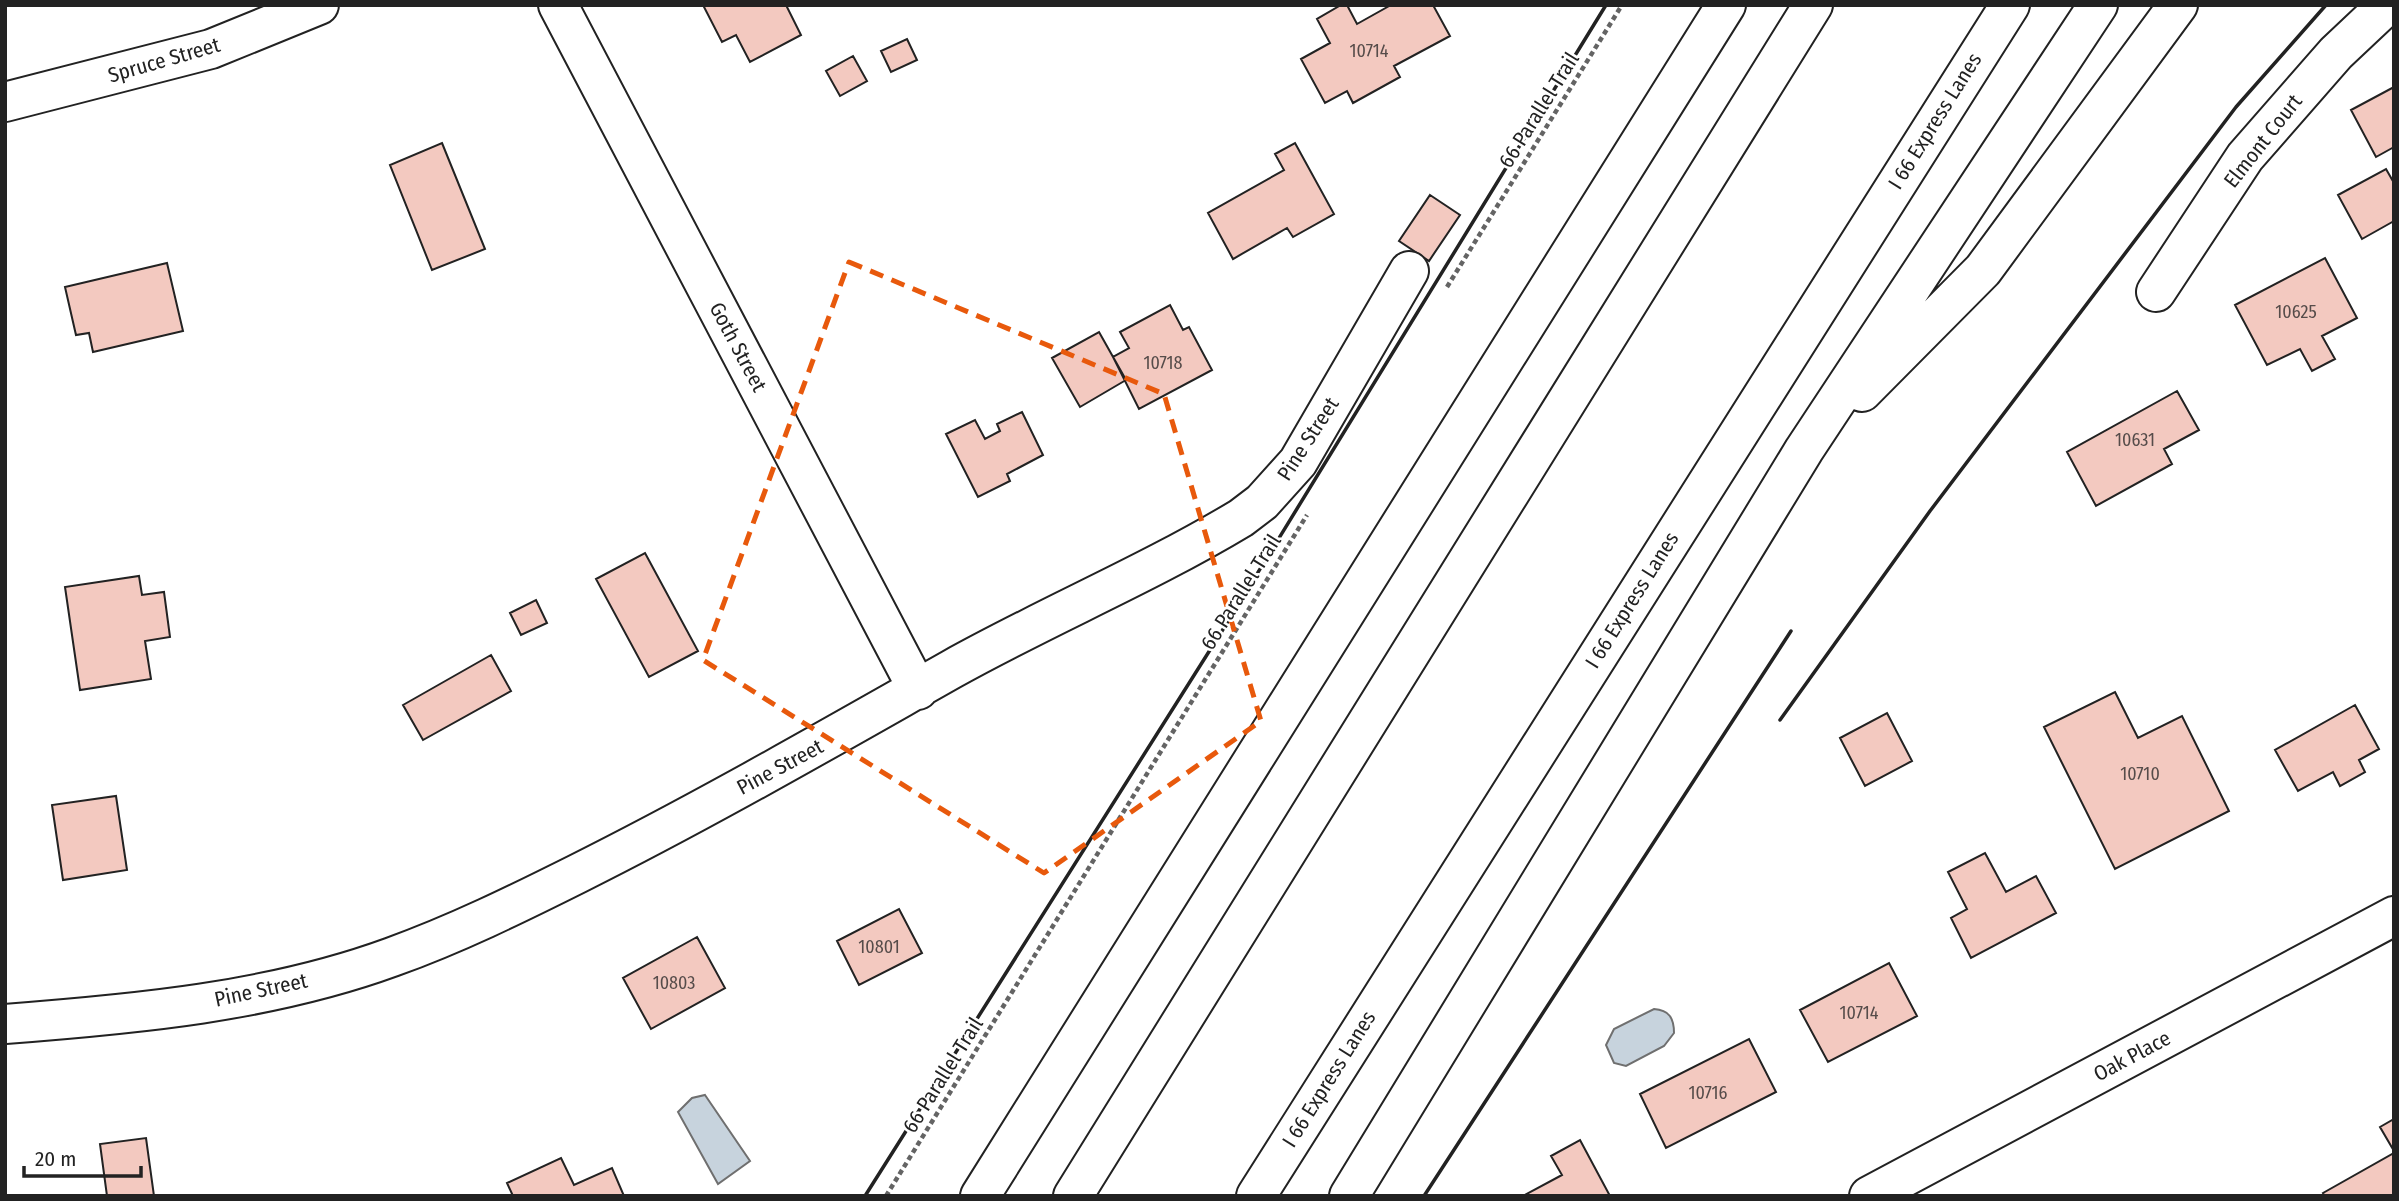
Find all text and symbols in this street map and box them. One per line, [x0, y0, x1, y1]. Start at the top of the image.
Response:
street label: Spruce Street [105, 32, 223, 88]
house number: 10714 [1350, 40, 1389, 62]
street label: 66 Parallel Trail [1493, 47, 1585, 173]
street label: I 66 Express Lanes [1883, 48, 1987, 194]
street label: Elmont Court [2218, 89, 2308, 193]
street label: Goth Street [704, 298, 772, 396]
house number: 10625 [2275, 301, 2317, 323]
house number: 10718 [1143, 352, 1183, 374]
street label: Pine Street [1271, 392, 1345, 486]
house number: 10631 [2115, 429, 2155, 451]
street label: I 66 Express Lanes [1580, 527, 1684, 673]
street label: 66 Parallel Trail [1195, 529, 1287, 655]
street label: Pine Street [732, 733, 828, 801]
house number: 10710 [2120, 763, 2160, 785]
house number: 10801 [858, 936, 900, 958]
street label: Pine Street [212, 967, 310, 1013]
house number: 10803 [653, 972, 695, 994]
house number: 10714 [1840, 1002, 1879, 1024]
street label: I 66 Express Lanes [1277, 1006, 1381, 1152]
street label: 66 Parallel Trail [897, 1012, 989, 1138]
street label: Oak Place [2089, 1025, 2175, 1087]
house number: 10716 [1688, 1082, 1728, 1104]
scale bar [24, 1134, 142, 1178]
text: 20 m [35, 1146, 76, 1172]

